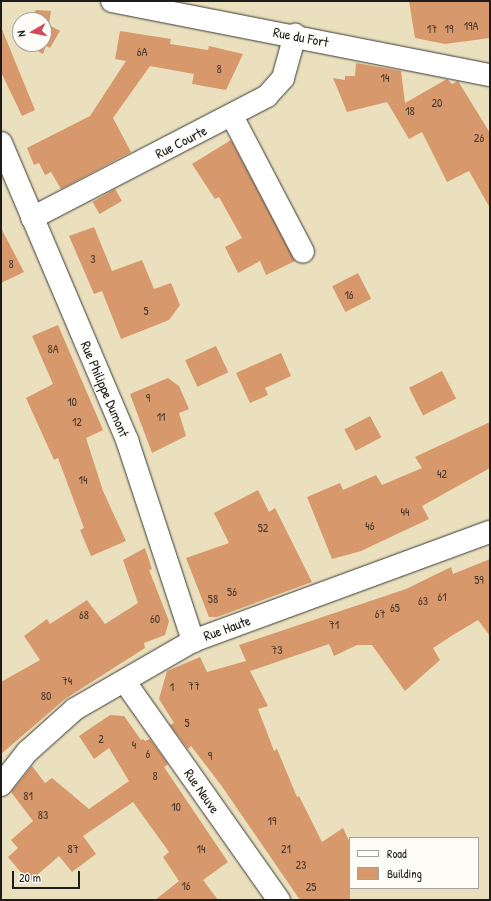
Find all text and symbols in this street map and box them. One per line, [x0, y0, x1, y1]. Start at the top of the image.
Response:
north arrow [12, 12, 52, 52]
house number: 19A [464, 19, 478, 33]
house number: 17 [427, 22, 437, 36]
house number: 19 [445, 22, 453, 36]
street label: Rue du Fort [272, 23, 330, 51]
text: N [14, 30, 29, 38]
house number: 6A [137, 45, 147, 59]
house number: 8 [216, 62, 222, 76]
house number: 14 [381, 71, 389, 85]
house number: 20 [432, 96, 442, 110]
house number: 18 [405, 104, 415, 118]
street label: Rue Courte [152, 122, 210, 162]
house number: 26 [474, 131, 484, 145]
house number: 3 [90, 252, 96, 266]
house number: 8 [8, 257, 14, 271]
house number: 16 [344, 288, 354, 302]
house number: 5 [143, 304, 149, 318]
street label: Rue Philippe Dumont [77, 338, 133, 440]
house number: 8A [47, 342, 59, 356]
house number: 9 [146, 391, 150, 405]
house number: 10 [67, 395, 77, 409]
house number: 11 [157, 410, 165, 424]
house number: 12 [72, 415, 82, 429]
house number: 42 [437, 467, 447, 481]
house number: 14 [79, 473, 87, 487]
house number: 44 [401, 505, 409, 519]
house number: 46 [365, 519, 375, 533]
house number: 52 [258, 521, 268, 535]
house number: 59 [474, 573, 484, 587]
house number: 56 [227, 585, 237, 599]
house number: 61 [437, 590, 447, 604]
house number: 58 [208, 592, 218, 606]
house number: 63 [418, 594, 428, 608]
house number: 65 [390, 601, 400, 615]
house number: 67 [375, 607, 385, 621]
house number: 68 [79, 608, 89, 622]
house number: 60 [150, 612, 160, 626]
street label: Rue Haute [201, 612, 253, 644]
house number: 71 [329, 618, 339, 632]
house number: 73 [271, 643, 283, 657]
house number: 74 [62, 674, 72, 688]
house number: 77 [188, 679, 200, 693]
house number: 1 [170, 680, 174, 694]
house number: 80 [41, 689, 51, 703]
house number: 5 [184, 716, 190, 730]
house number: 2 [98, 732, 104, 746]
house number: 4 [132, 738, 136, 752]
house number: 6 [146, 747, 150, 761]
house number: 9 [208, 749, 212, 763]
street label: Rue Neuve [181, 765, 223, 817]
house number: 8 [152, 769, 158, 783]
house number: 81 [23, 789, 33, 803]
house number: 10 [171, 800, 181, 814]
house number: 83 [38, 808, 48, 822]
house number: 19 [268, 814, 276, 828]
legend [349, 837, 479, 889]
house number: 87 [67, 842, 79, 856]
house number: 14 [197, 842, 205, 856]
house number: 21 [281, 842, 291, 856]
text: Road [387, 845, 407, 862]
house number: 23 [296, 858, 306, 872]
scale bar [14, 863, 82, 889]
text: Building [387, 865, 422, 882]
text: 20 m [19, 869, 41, 886]
house number: 16 [181, 879, 191, 893]
house number: 25 [306, 880, 316, 894]

